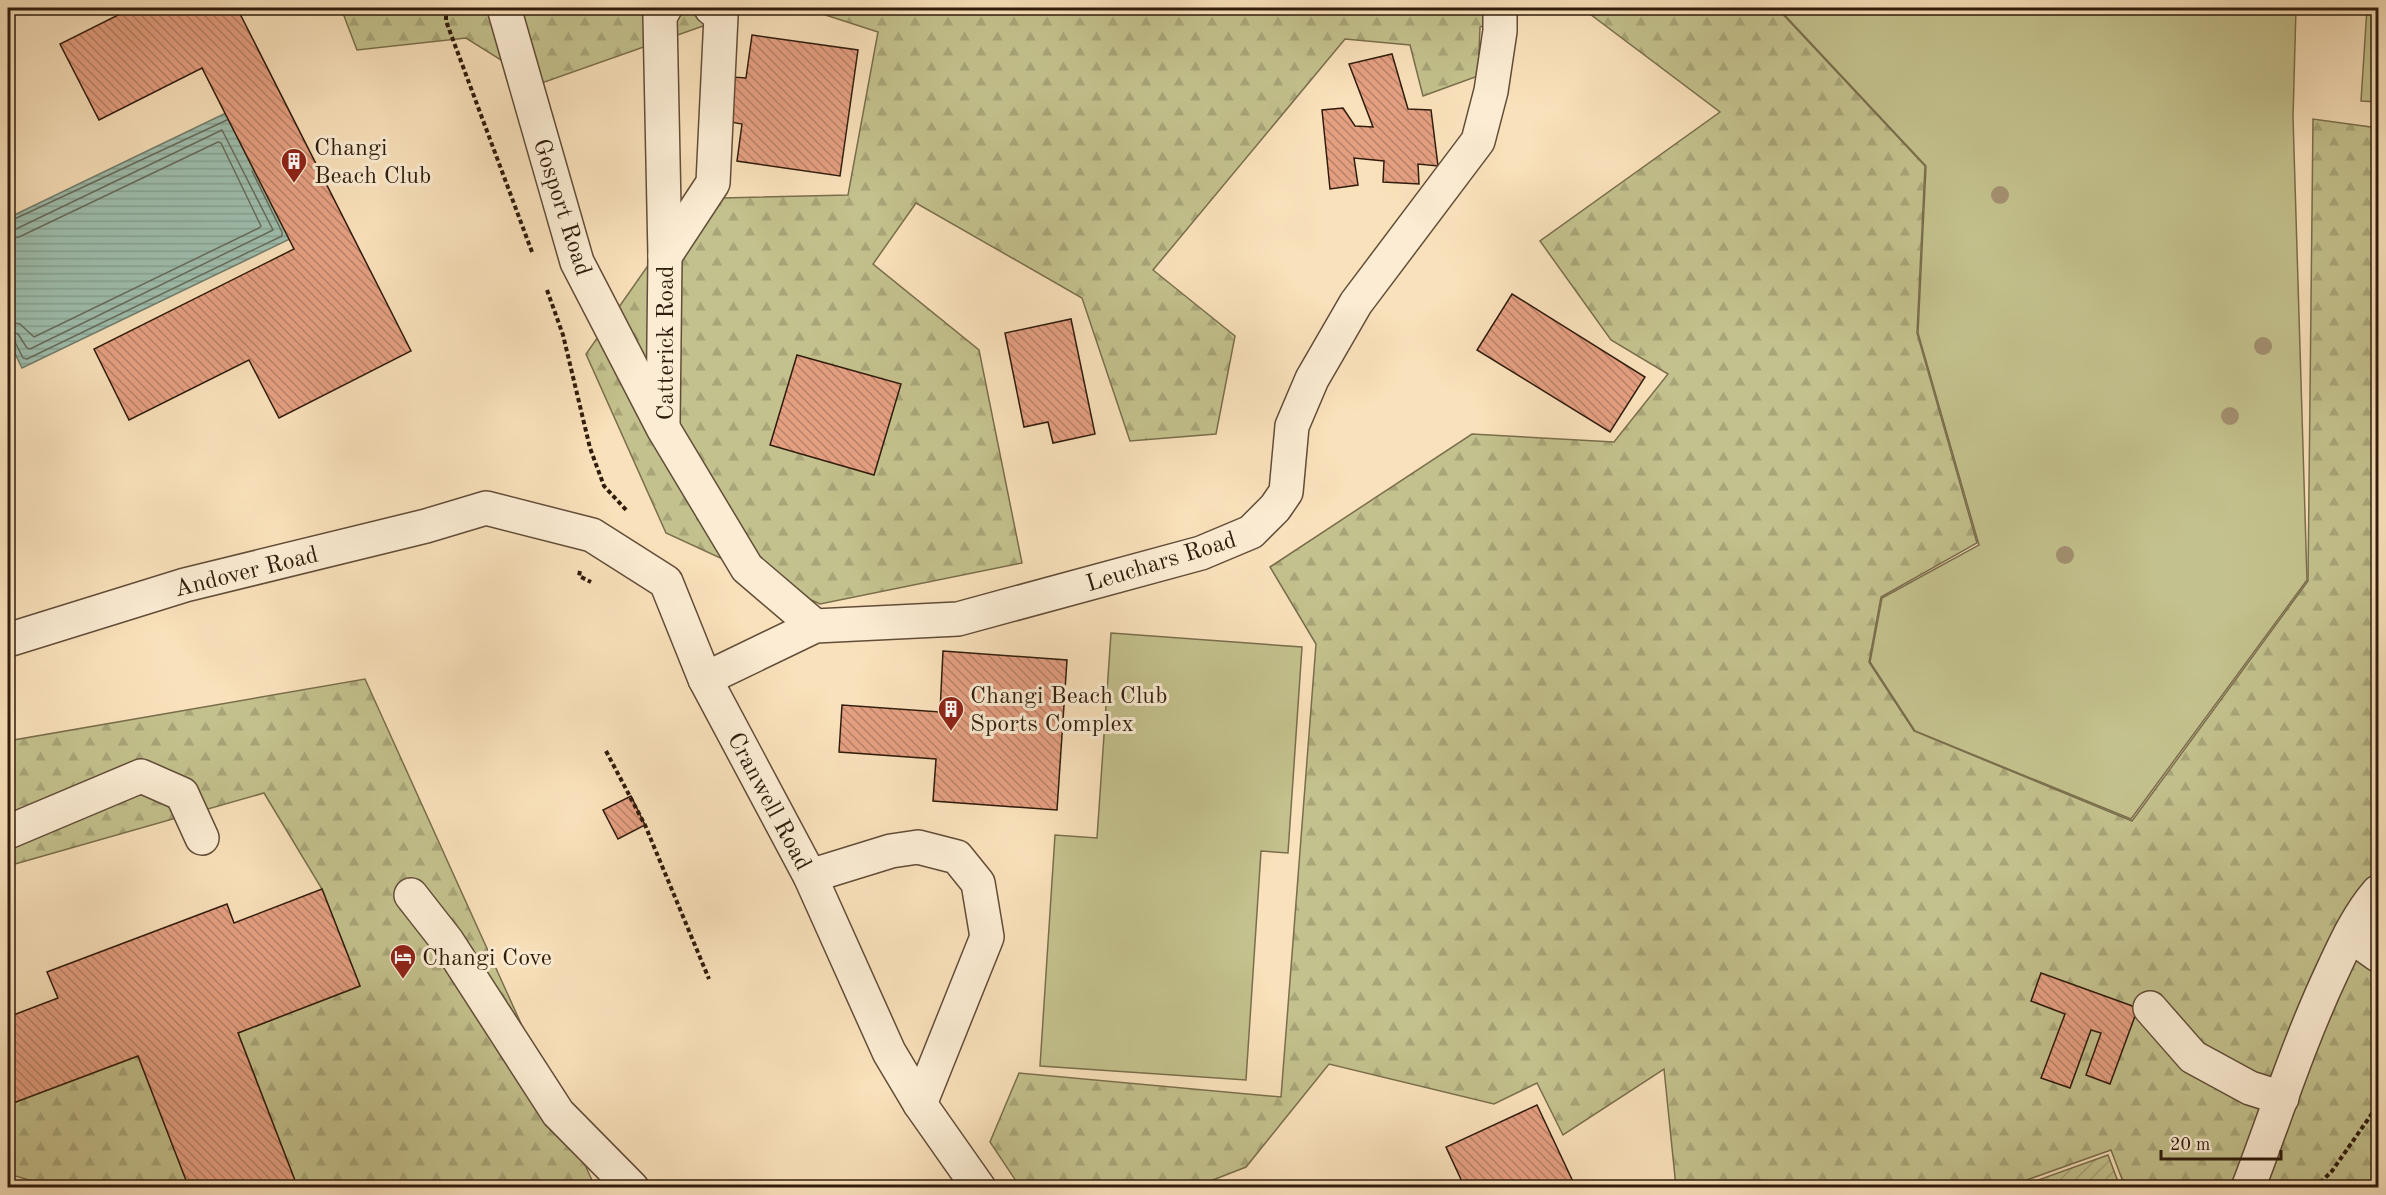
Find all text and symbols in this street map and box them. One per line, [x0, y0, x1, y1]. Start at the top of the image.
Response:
street label: Gosport Road [528, 136, 595, 279]
place label: Changi Beach Club [314, 137, 431, 189]
building icon: Changi Beach Club [279, 146, 309, 184]
street label: Catterick Road [655, 265, 679, 421]
street label: Leuchars Road [1084, 529, 1240, 597]
street label: Andover Road [172, 543, 321, 602]
place label: Changi Beach Club Sports Complex [970, 685, 1167, 737]
building icon: Changi Beach Club Sports Complex [936, 694, 966, 732]
street label: Cranwell Road [722, 729, 815, 875]
hotel icon: Changi Cove [388, 942, 418, 980]
place label: Changi Cove [422, 947, 552, 971]
scale bar [2161, 1123, 2281, 1161]
text: 20 m [2170, 1136, 2210, 1154]

